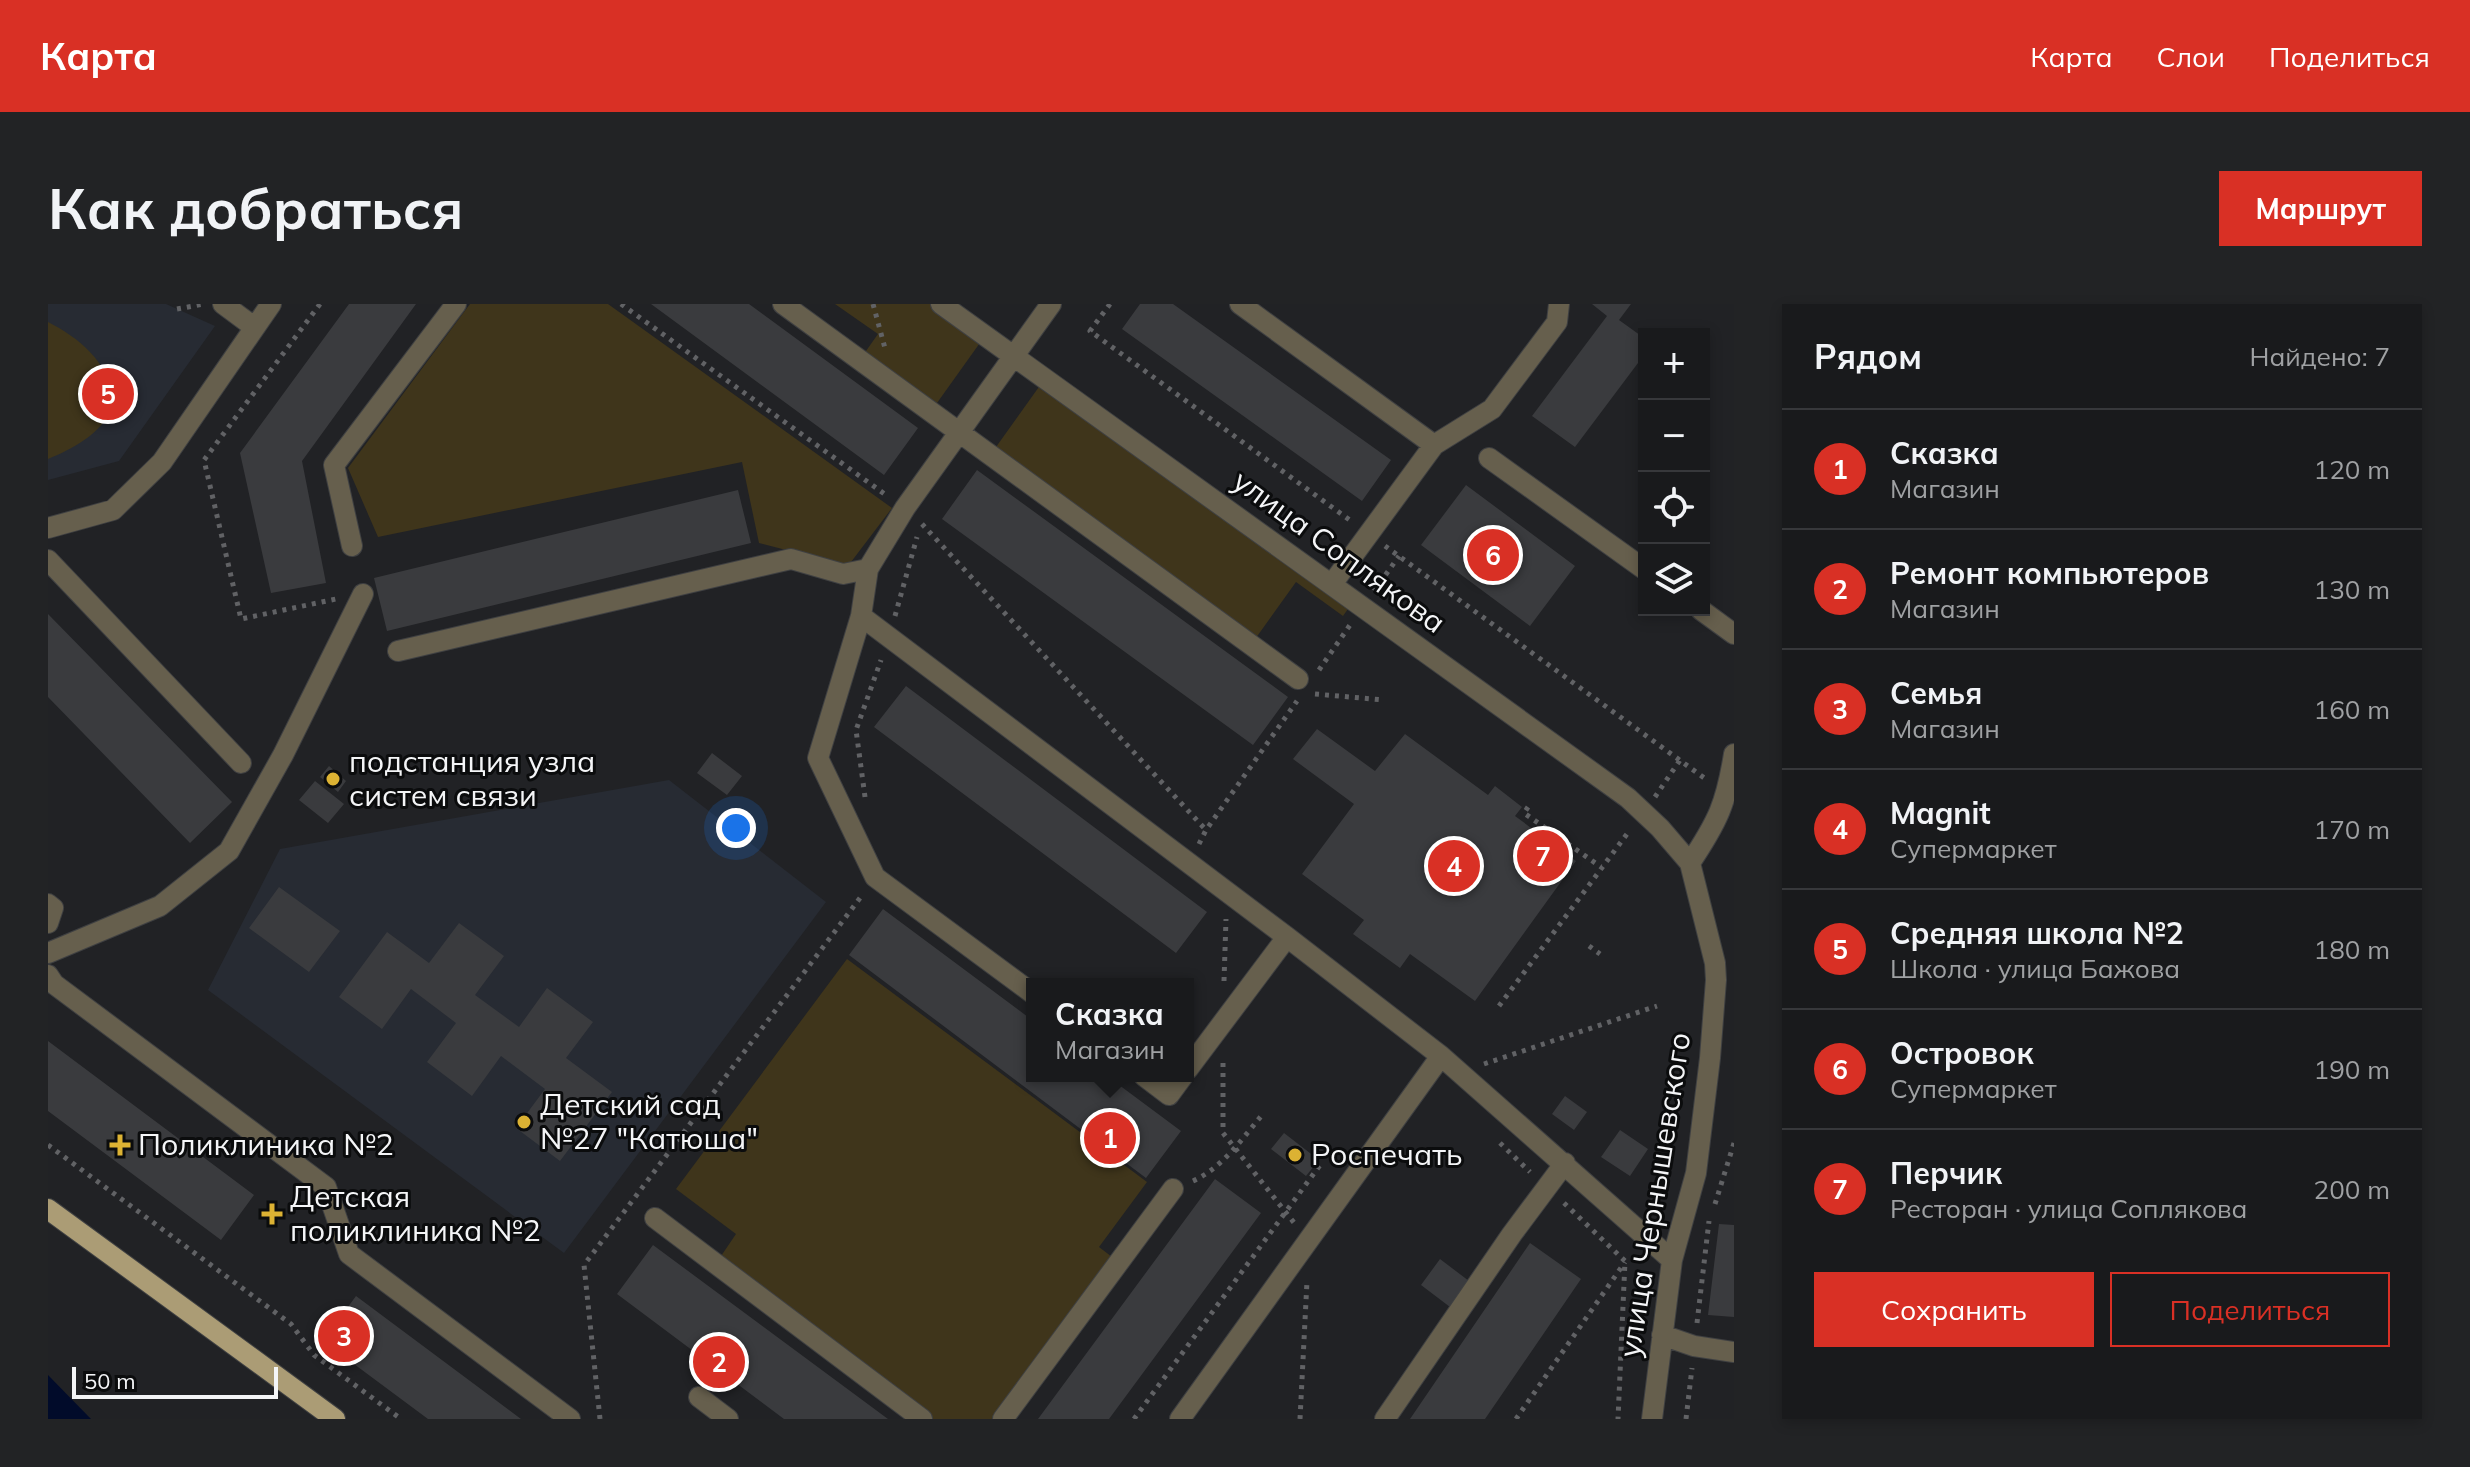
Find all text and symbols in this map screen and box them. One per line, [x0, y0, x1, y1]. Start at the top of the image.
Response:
text: Карта [40, 32, 157, 80]
text: Карта [2030, 39, 2113, 74]
text: Слои [2157, 39, 2225, 74]
text: Поделиться [2269, 39, 2430, 74]
button: Маршрут [2219, 171, 2422, 246]
text: Как добраться [48, 173, 463, 243]
map controls [1638, 328, 1710, 616]
button: + [1638, 328, 1710, 400]
text: Рядом [1814, 335, 1922, 378]
text: Найдено: 7 [2250, 340, 2390, 373]
pin: 5 [82, 364, 134, 424]
button: − [1638, 400, 1710, 472]
text: Сказка [1890, 434, 1999, 472]
text: 1 [1832, 453, 1848, 486]
text: 120 m [2314, 453, 2390, 486]
street label: улица Соплякова [1226, 461, 1453, 641]
button: locate [1638, 472, 1710, 544]
text: Магазин [1890, 472, 2000, 505]
pin: 6 [1467, 525, 1519, 585]
button: layers [1638, 544, 1710, 616]
text: Ремонт компьютеров [1890, 554, 2209, 592]
text: 2 [1832, 573, 1848, 606]
text: 130 m [2314, 573, 2390, 606]
text: Магазин [1890, 592, 2000, 625]
text: Семья [1890, 674, 1982, 712]
text: 3 [1832, 693, 1848, 726]
text: 160 m [2314, 693, 2390, 726]
text: Магазин [1890, 712, 2000, 745]
place label: подстанция узла систем связи [349, 742, 595, 814]
marker: подстанция узла систем связи [324, 770, 342, 788]
text: Magnit [1890, 794, 1991, 832]
your location [716, 808, 756, 848]
text: 4 [1832, 813, 1848, 846]
text: 170 m [2314, 813, 2390, 846]
pin: 7 [1517, 826, 1569, 886]
text: Супермаркет [1890, 832, 2057, 865]
pin: 4 [1428, 836, 1480, 896]
text: Средняя школа №2 [1890, 914, 2184, 952]
text: 5 [1832, 933, 1848, 966]
text: 180 m [2314, 933, 2390, 966]
text: Школа · улица Бажова [1890, 952, 2180, 985]
popup [1026, 978, 1194, 1082]
text: Сказка [1055, 995, 1164, 1033]
street label: улица Чернышевского [1610, 1030, 1698, 1360]
text: Магазин [1055, 1033, 1165, 1066]
text: Островок [1890, 1034, 2034, 1072]
text: 6 [1832, 1053, 1848, 1086]
text: 190 m [2314, 1053, 2390, 1086]
text: Супермаркет [1890, 1072, 2057, 1105]
place label: Детский сад №27 "Катюша" [540, 1085, 758, 1157]
pin: 1 [1084, 1108, 1136, 1168]
marker: Детский сад №27 "Катюша" [515, 1113, 533, 1131]
place label: Поликлиника №2 [138, 1125, 394, 1163]
marker: Поликлиника №2 [109, 1134, 131, 1156]
place label: Роспечать [1311, 1135, 1462, 1173]
marker: Роспечать [1286, 1146, 1304, 1164]
text: Перчик [1890, 1154, 2002, 1192]
text: 7 [1832, 1173, 1848, 1206]
text: 200 m [2314, 1173, 2390, 1206]
place label: Детская поликлиника №2 [290, 1177, 541, 1249]
text: Ресторан · улица Соплякова [1890, 1192, 2247, 1225]
marker: Детская поликлиника №2 [261, 1203, 283, 1225]
button: Сохранить [1814, 1272, 2094, 1347]
button: Поделиться [2110, 1272, 2390, 1347]
pin: 3 [318, 1306, 370, 1366]
pin: 2 [693, 1332, 745, 1392]
scale bar [72, 1363, 278, 1399]
text: 50 m [84, 1367, 135, 1395]

